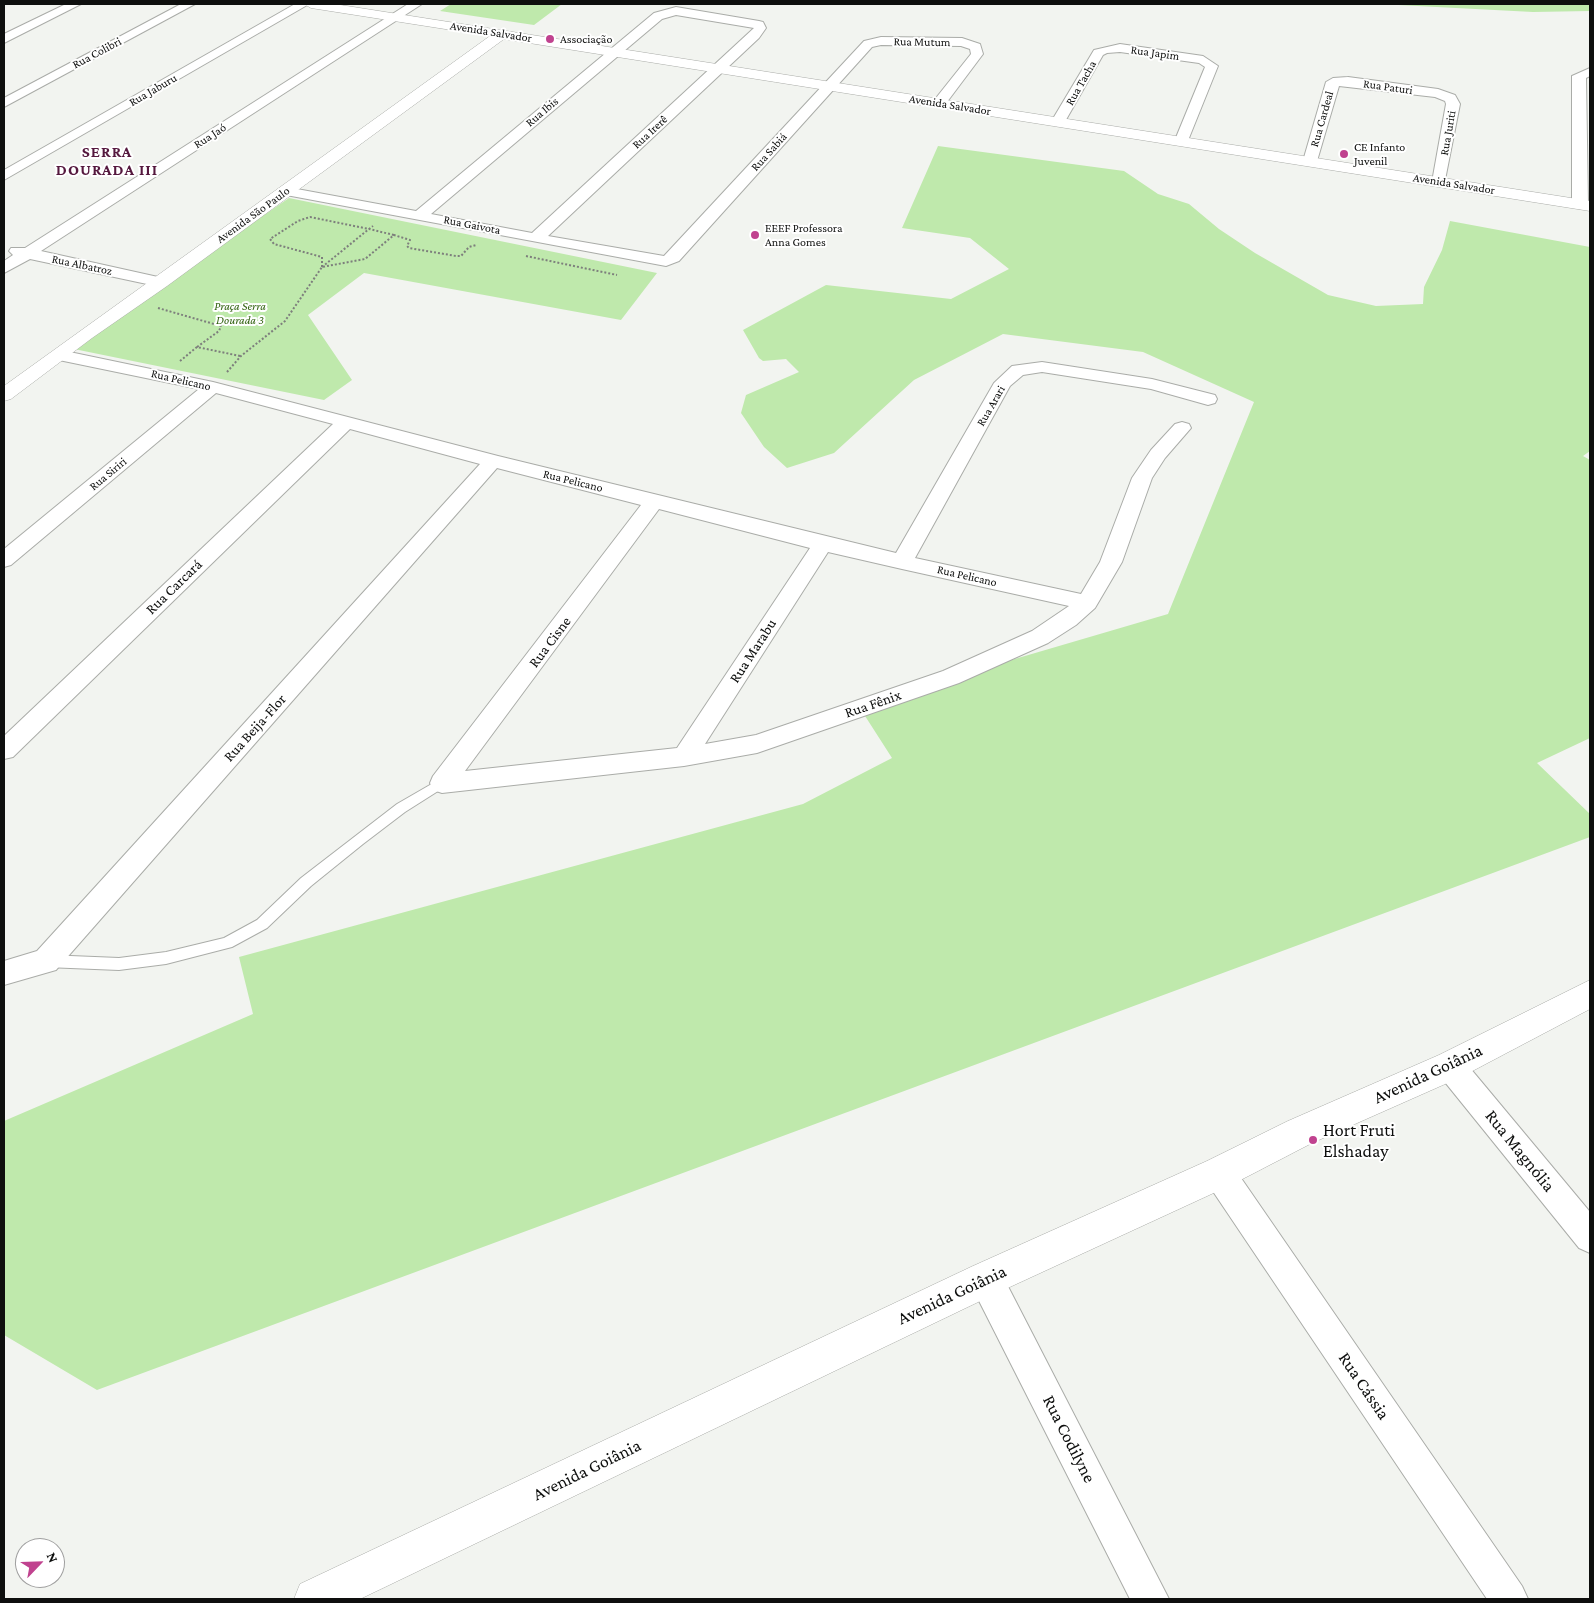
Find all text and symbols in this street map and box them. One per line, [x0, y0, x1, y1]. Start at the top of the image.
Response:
street label: Avenida Salvador [449, 18, 533, 46]
place label: Associação [560, 32, 612, 46]
marker: Associação [544, 33, 556, 45]
street label: Rua Colibri [70, 34, 124, 72]
street label: Rua Mutum [893, 34, 951, 50]
street label: Rua Japim [1130, 42, 1180, 64]
street label: Rua Tacha [1062, 58, 1100, 108]
street label: Rua Jaburu [126, 71, 180, 109]
street label: Rua Paturi [1362, 76, 1414, 98]
street label: Rua Cardeal [1307, 89, 1337, 149]
street label: Avenida Salvador [908, 91, 992, 119]
street label: Rua Ibis [523, 94, 561, 130]
street label: Rua Juriti [1437, 110, 1459, 156]
street label: Rua Irerê [629, 112, 671, 152]
street label: Rua Jaó [191, 120, 229, 152]
street label: Rua Sabiá [748, 130, 790, 174]
place label: CE Infanto Juvenil [1354, 140, 1405, 168]
district label: SERRA DOURADA III [54, 142, 160, 180]
marker: CE Infanto Juvenil [1338, 148, 1350, 160]
street label: Avenida Salvador [1412, 170, 1496, 198]
street label: Avenida São Paulo [213, 184, 293, 246]
street label: Rua Gaivota [442, 212, 502, 238]
place label: EEEF Professora Anna Gomes [765, 221, 842, 249]
marker: EEEF Professora Anna Gomes [749, 229, 761, 241]
street label: Rua Albatroz [50, 252, 114, 278]
park label: Praça Serra Dourada 3 [214, 299, 266, 327]
street label: Rua Pelicano [150, 366, 212, 394]
street label: Rua Arari [974, 383, 1008, 429]
street label: Rua Siriri [86, 454, 130, 494]
street label: Rua Pelicano [542, 467, 604, 495]
street label: Rua Carcará [142, 556, 206, 618]
street label: Rua Pelicano [936, 562, 998, 590]
street label: Rua Cisne [525, 613, 575, 671]
street label: Rua Marabu [726, 616, 780, 686]
street label: Rua Fênix [842, 686, 904, 722]
street label: Rua Beija-Flor [220, 690, 290, 766]
street label: Avenida Goiânia [1370, 1039, 1486, 1109]
street label: Rua Magnólia [1480, 1106, 1560, 1196]
place label: Hort Fruti Elshaday [1323, 1119, 1395, 1162]
marker: Hort Fruti Elshaday [1307, 1134, 1319, 1146]
street label: Avenida Goiânia [894, 1260, 1010, 1330]
street label: Rua Cássia [1334, 1348, 1394, 1424]
street label: Rua Codilyne [1038, 1392, 1100, 1486]
street label: Avenida Goiânia [529, 1435, 645, 1505]
north arrow [15, 1538, 65, 1588]
text: N [44, 1550, 62, 1565]

